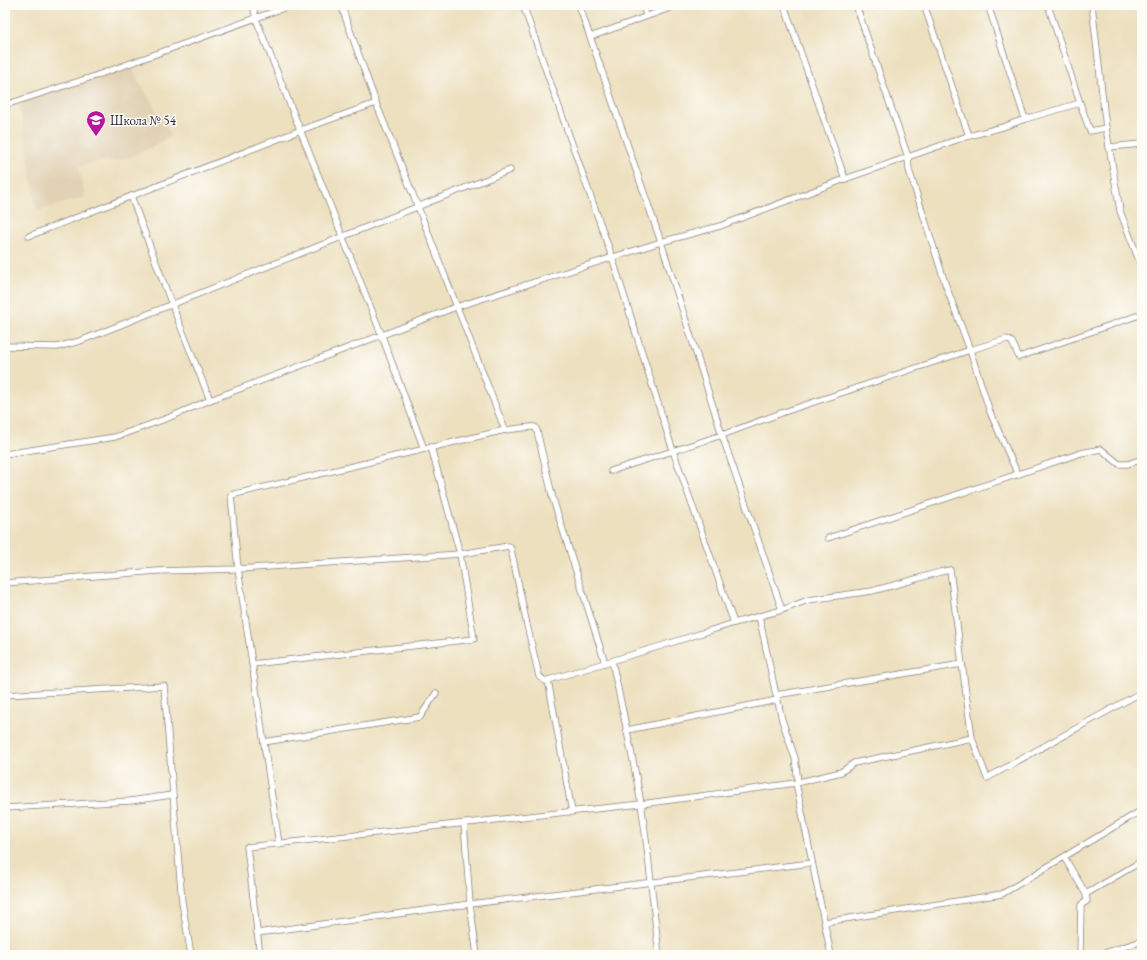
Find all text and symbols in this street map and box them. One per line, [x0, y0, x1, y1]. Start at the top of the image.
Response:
school or university icon: Школа № 54 [85, 109, 107, 137]
place label: Школа № 54 [110, 112, 177, 129]

